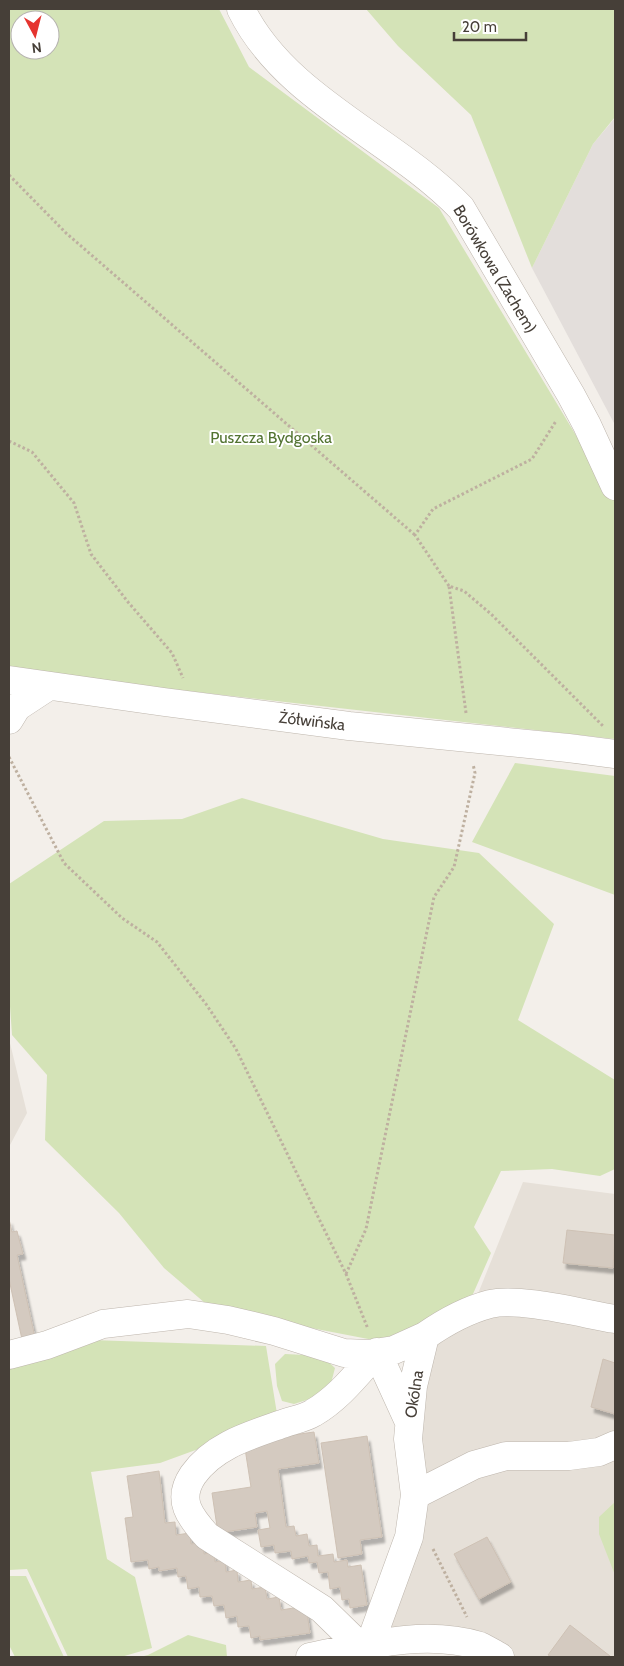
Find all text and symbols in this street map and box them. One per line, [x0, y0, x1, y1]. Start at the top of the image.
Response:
north arrow [10, 10, 60, 60]
scale bar [454, 10, 526, 42]
text: 20 m [462, 18, 497, 36]
text: N [31, 38, 43, 57]
street label: Borówkowa (Zachem) [449, 202, 541, 336]
park label: Puszcza Bydgoska [210, 428, 332, 447]
street label: Żółwińska [278, 708, 347, 735]
street label: Okólna [401, 1368, 427, 1419]

